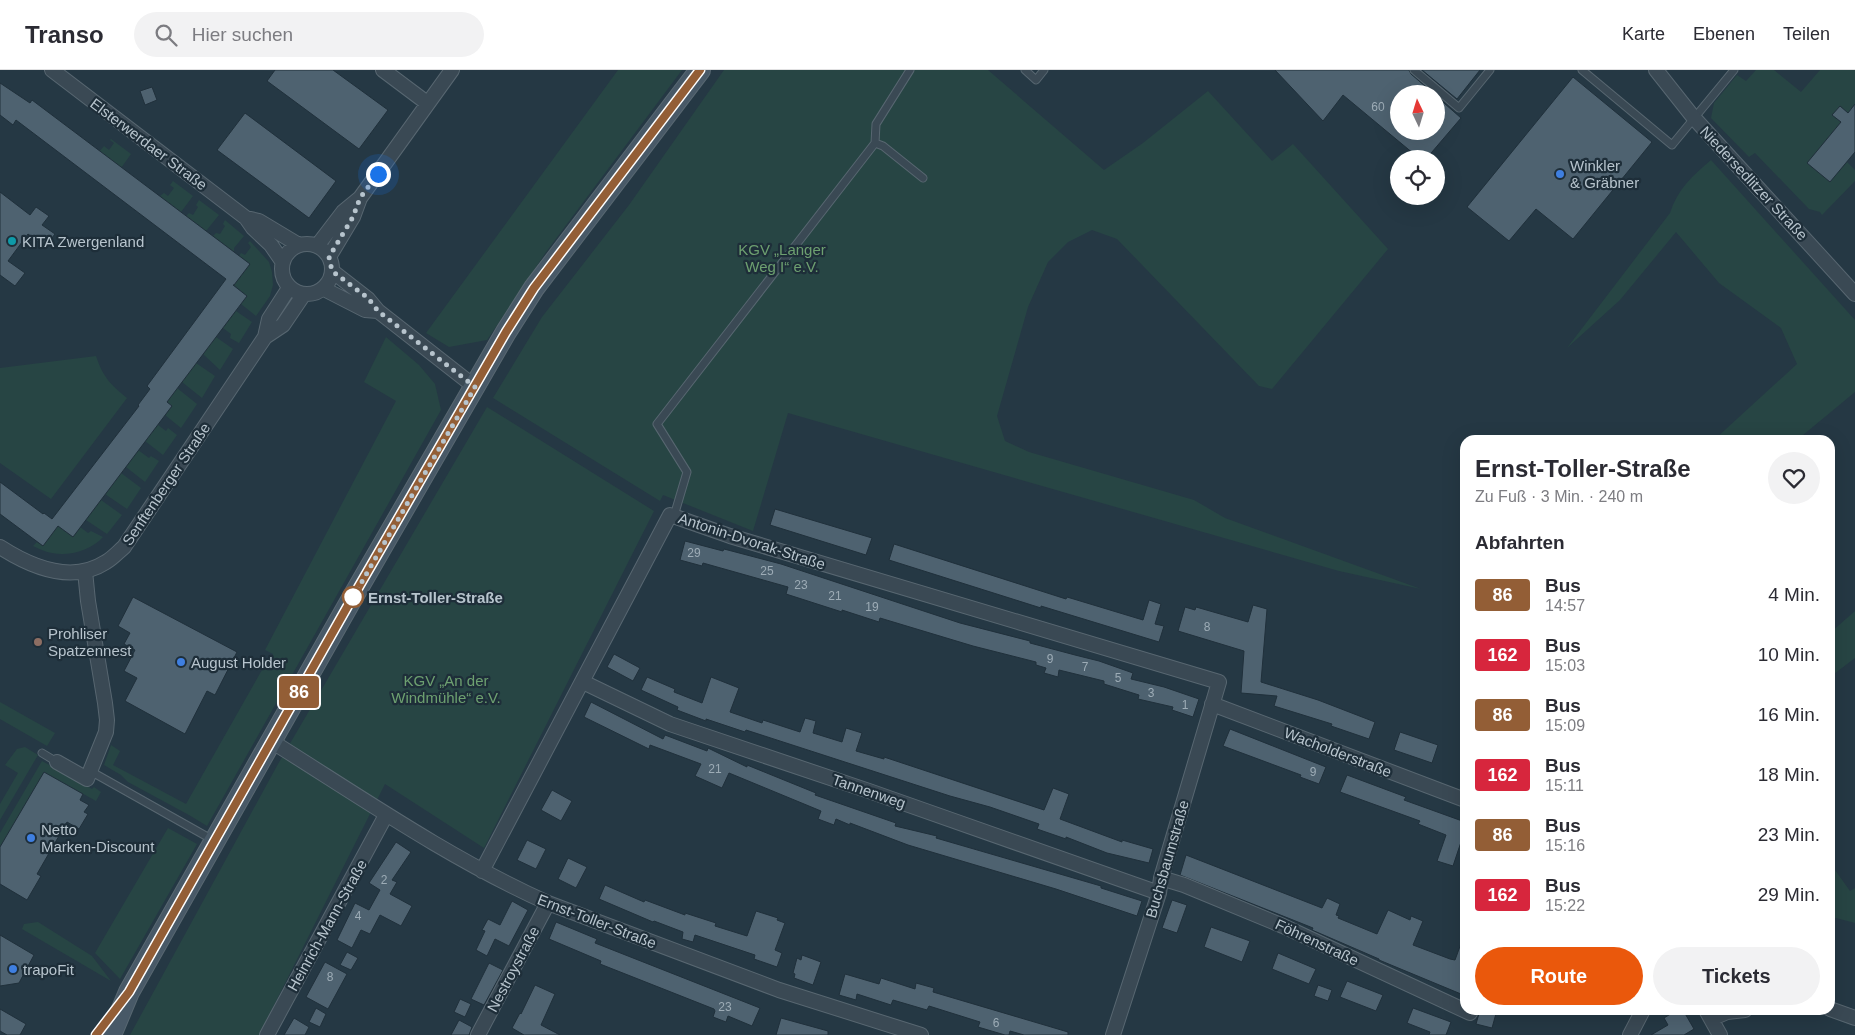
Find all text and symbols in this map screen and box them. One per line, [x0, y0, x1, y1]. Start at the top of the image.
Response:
search box [134, 12, 484, 57]
text: Transo [25, 21, 104, 48]
icon: search [152, 21, 180, 49]
text: Hier suchen [192, 24, 293, 45]
text: Karte [1622, 24, 1665, 44]
text: Ebenen [1693, 24, 1755, 44]
text: Teilen [1783, 24, 1830, 44]
north arrow [1390, 85, 1445, 140]
map controls [1390, 85, 1445, 205]
street label: Elsterwerdaer Straße [87, 95, 211, 193]
house number: 60 [1371, 100, 1385, 114]
street label: Niedersedlitzer Straße [1697, 123, 1811, 243]
button: locate [1390, 150, 1445, 205]
place label: Winkler & Gräbner [1570, 157, 1639, 191]
your location [366, 162, 391, 187]
marker: Winkler & Gräbner [1554, 168, 1566, 180]
place label: KITA Zwergenland [22, 233, 144, 250]
marker: KITA Zwergenland [6, 235, 18, 247]
park label: KGV „Langer Weg I“ e.V. [738, 241, 826, 275]
street label: Senftenberger Straße [119, 419, 213, 549]
button: heart [1768, 452, 1820, 504]
text: Ernst-Toller-Straße [1475, 455, 1691, 482]
text: Zu Fuß · 3 Min. · 240 m [1475, 488, 1643, 505]
street label: Antonin-Dvorak-Straße [676, 509, 828, 573]
text: Abfahrten [1475, 532, 1565, 553]
house number: 29 [687, 546, 701, 560]
house number: 25 [760, 564, 774, 578]
text: Bus [1545, 575, 1581, 596]
house number: 23 [794, 578, 808, 592]
text: 4 Min. [1768, 584, 1820, 605]
text: 86 [1492, 585, 1513, 605]
marker: Ernst-Toller-Straße [342, 586, 364, 608]
place label: Ernst-Toller-Straße [368, 589, 503, 606]
house number: 21 [828, 589, 842, 603]
text: 14:57 [1545, 597, 1585, 614]
house number: 19 [865, 600, 879, 614]
house number: 8 [1204, 620, 1211, 634]
place label: Prohliser Spatzennest [48, 625, 132, 659]
text: Bus [1545, 635, 1581, 656]
marker: Prohliser Spatzennest [32, 636, 44, 648]
text: 10 Min. [1758, 644, 1820, 665]
text: 162 [1487, 645, 1518, 665]
house number: 9 [1047, 652, 1054, 666]
place label: August Holder [191, 654, 286, 671]
marker: August Holder [175, 656, 187, 668]
text: 15:03 [1545, 657, 1585, 674]
house number: 7 [1082, 660, 1089, 674]
house number: 5 [1115, 671, 1122, 685]
park label: KGV „An der Windmühle“ e.V. [391, 672, 501, 706]
line badge: 86 [276, 676, 322, 708]
text: 86 [289, 682, 309, 702]
house number: 3 [1148, 686, 1155, 700]
text: Bus [1545, 695, 1581, 716]
house number: 1 [1182, 698, 1189, 712]
text: 16 Min. [1758, 704, 1820, 725]
text: 86 [1492, 705, 1513, 725]
text: 15:09 [1545, 717, 1585, 734]
street label: Wacholderstraße [1282, 724, 1394, 780]
text: Bus [1545, 755, 1581, 776]
house number: 21 [708, 762, 722, 776]
text: 18 Min. [1758, 764, 1820, 785]
house number: 9 [1310, 765, 1317, 779]
text: 162 [1487, 765, 1518, 785]
street label: Tannenweg [830, 770, 908, 812]
text: 15:11 [1545, 777, 1584, 794]
street label: Buchsbaumstraße [1142, 798, 1192, 920]
text: Bus [1545, 815, 1581, 836]
place label: Netto Marken-Discount [41, 821, 155, 855]
text: 23 Min. [1758, 824, 1820, 845]
text: 86 [1492, 825, 1513, 845]
marker: Netto Marken-Discount [25, 832, 37, 844]
text: 15:16 [1545, 837, 1585, 854]
street label: Heinrich-Mann-Straße [284, 856, 370, 994]
house number: 2 [381, 873, 388, 887]
text: Bus [1545, 875, 1581, 896]
text: 29 Min. [1758, 884, 1820, 905]
text: 162 [1487, 885, 1518, 905]
street label: Ernst-Toller-Straße [535, 891, 659, 951]
text: 15:22 [1545, 897, 1585, 914]
house number: 4 [355, 909, 362, 923]
street label: Föhrenstraße [1273, 915, 1361, 969]
street label: Nestroystraße [483, 923, 543, 1015]
button: Route [1475, 947, 1643, 1005]
button: Tickets [1653, 947, 1820, 1005]
place label: trapoFit [23, 961, 75, 978]
marker: trapoFit [7, 963, 19, 975]
house number: 8 [327, 970, 334, 984]
house number: 23 [718, 1000, 732, 1014]
house number: 6 [993, 1016, 1000, 1030]

